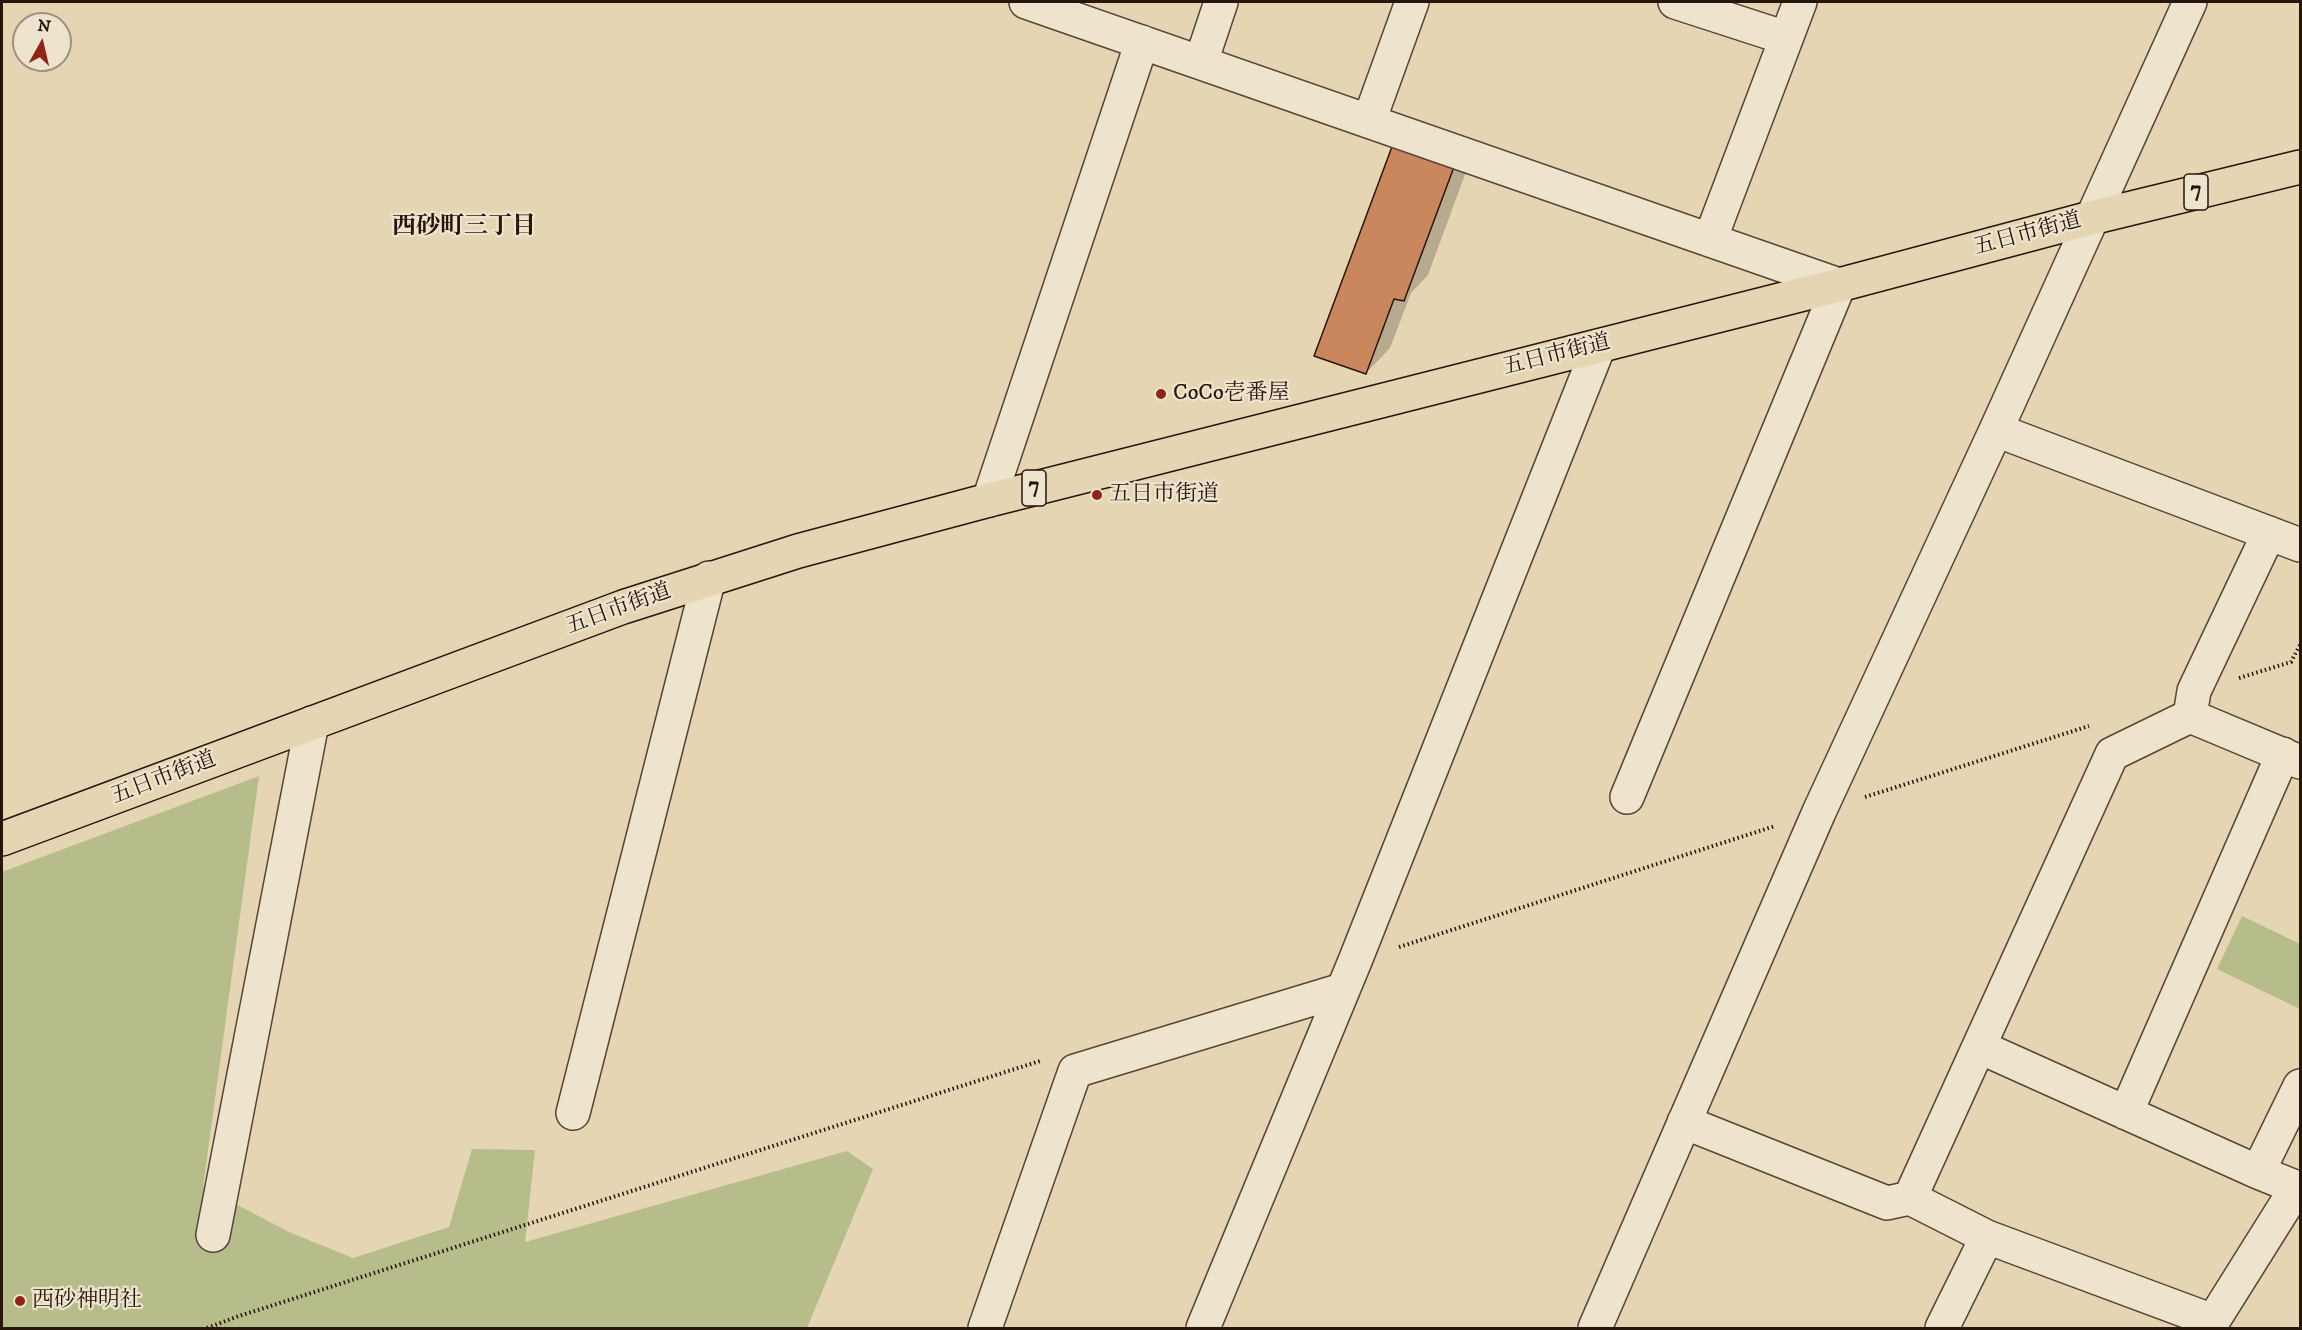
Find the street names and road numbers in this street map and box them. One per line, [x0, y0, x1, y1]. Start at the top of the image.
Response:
road number: 7 [2184, 174, 2208, 210]
street label: 五日市街道 [1971, 208, 2085, 262]
street label: 五日市街道 [1500, 330, 1614, 382]
road number: 7 [1022, 470, 1046, 506]
street label: 五日市街道 [563, 579, 675, 641]
street label: 五日市街道 [108, 747, 220, 811]

